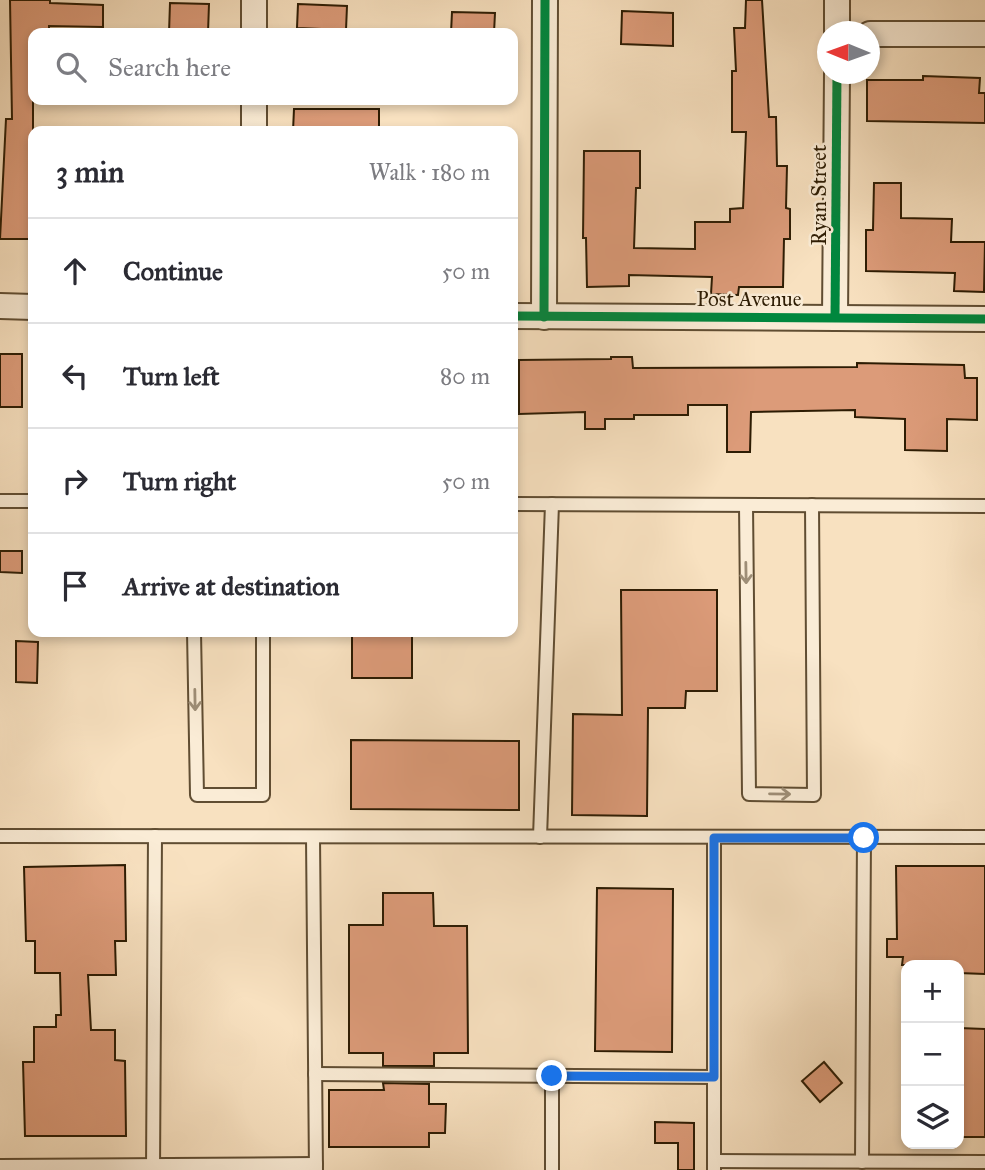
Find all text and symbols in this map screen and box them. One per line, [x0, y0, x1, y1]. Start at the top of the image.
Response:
north arrow [817, 21, 880, 84]
search box [28, 28, 518, 105]
icon: search [52, 48, 90, 86]
text: Search here [108, 51, 231, 83]
street label: Ryan Street [806, 144, 832, 245]
text: 3 min [56, 154, 124, 190]
text: Walk · 180 m [369, 158, 490, 186]
icon: ahead [56, 252, 94, 290]
text: Continue [123, 255, 223, 287]
text: 50 m [442, 257, 490, 285]
street label: Post Avenue [697, 286, 802, 312]
icon: left [56, 357, 94, 395]
text: Turn left [123, 360, 219, 392]
text: 80 m [440, 362, 490, 390]
icon: right [56, 462, 94, 500]
text: Turn right [123, 465, 236, 497]
text: 50 m [442, 467, 490, 495]
one-way arrow [740, 561, 753, 584]
icon: arrive [56, 567, 94, 605]
text: Arrive at destination [123, 570, 340, 602]
one-way arrow [188, 688, 202, 711]
one-way arrow [768, 788, 791, 801]
route start [848, 822, 879, 853]
map controls [901, 960, 964, 1149]
button: + [901, 960, 964, 1023]
button: − [901, 1023, 964, 1086]
route end [536, 1060, 567, 1091]
button: layers [901, 1086, 964, 1149]

